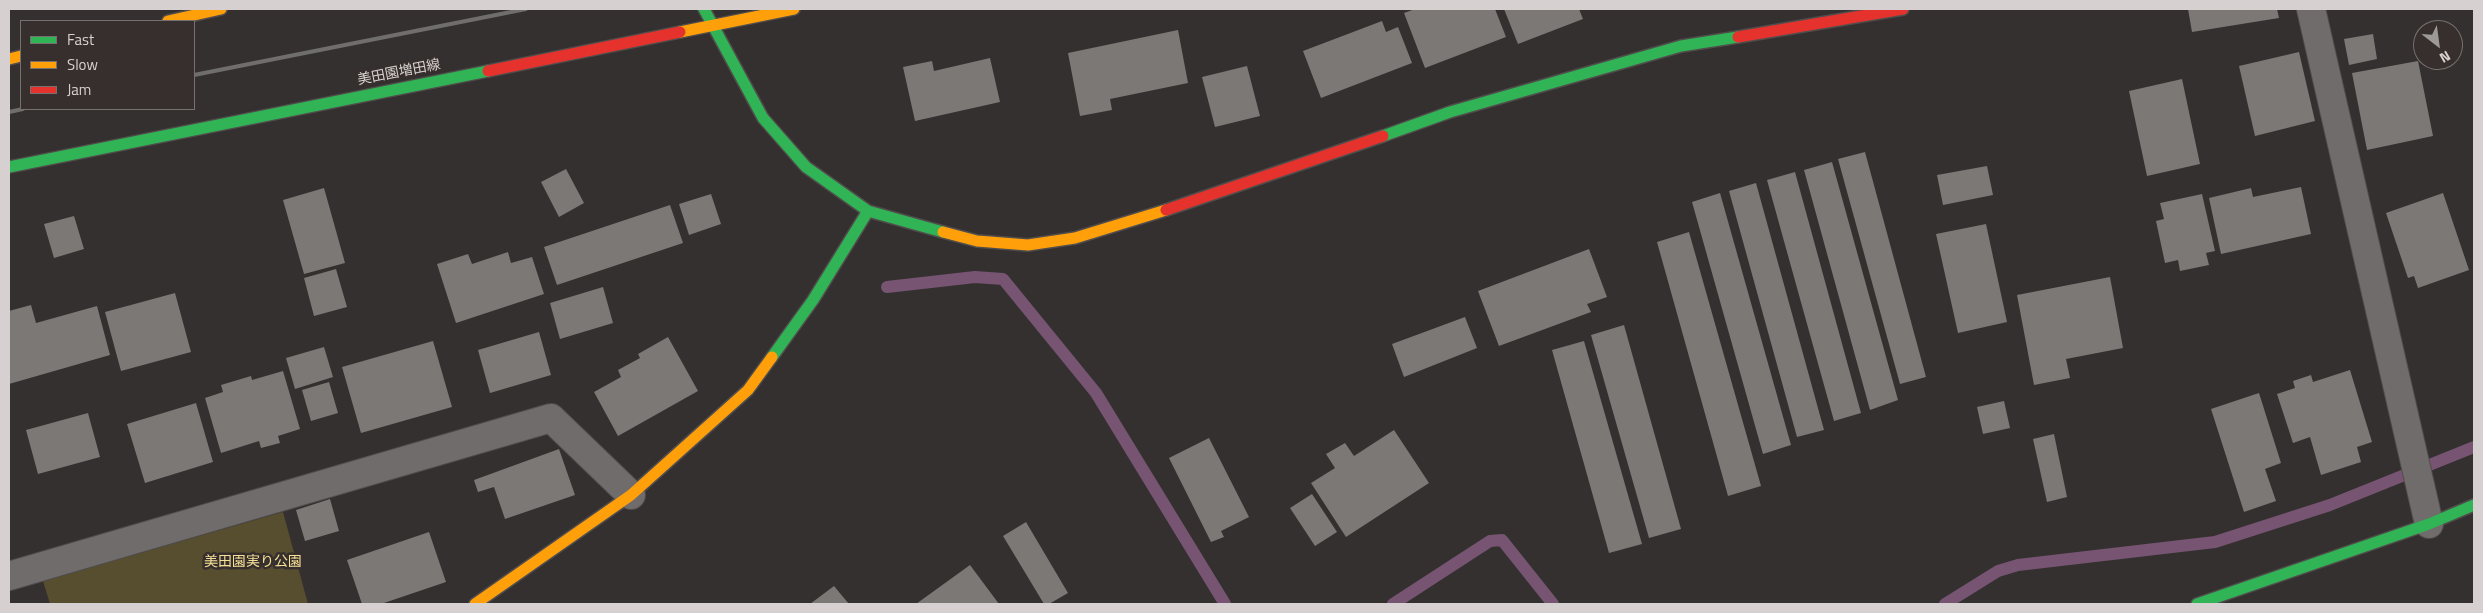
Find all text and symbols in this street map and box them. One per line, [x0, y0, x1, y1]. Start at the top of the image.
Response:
legend [20, 20, 195, 110]
north arrow [2413, 20, 2463, 70]
text: Fast [67, 28, 94, 51]
text: N [2436, 46, 2455, 69]
text: Slow [67, 53, 98, 76]
street label: 美田園増田線 [356, 57, 442, 89]
text: Jam [67, 78, 91, 101]
park label: 美田園実り公園 [204, 555, 302, 571]

